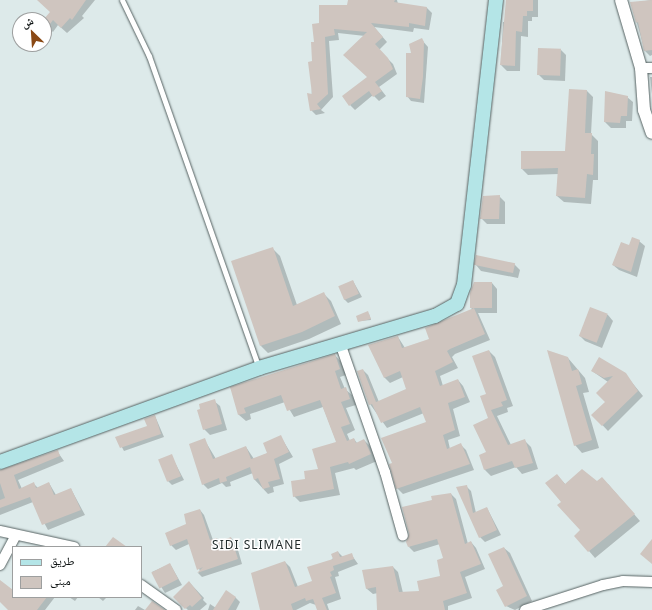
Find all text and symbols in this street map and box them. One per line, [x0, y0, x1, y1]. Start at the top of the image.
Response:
north arrow [12, 12, 52, 52]
text: ش [19, 12, 36, 31]
district label: SIDI SLIMANE [212, 538, 302, 552]
legend [12, 546, 142, 598]
text: طريق [50, 552, 75, 569]
text: مبنى [50, 572, 71, 589]

